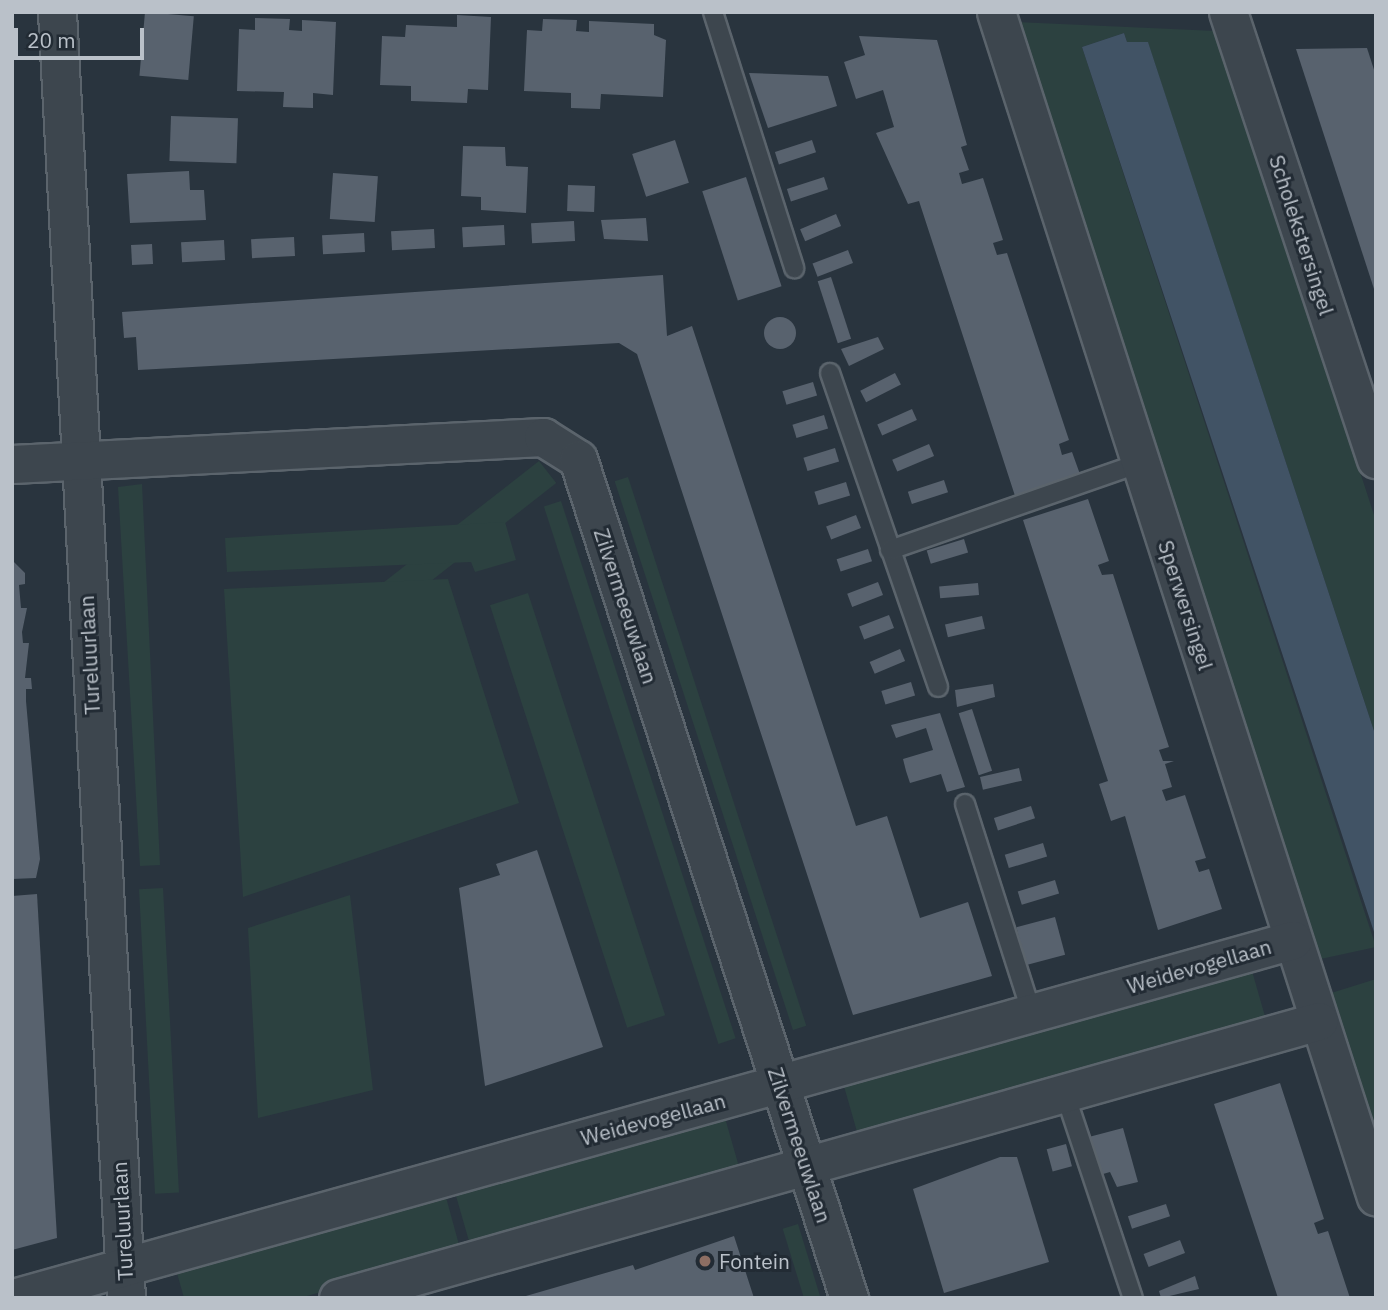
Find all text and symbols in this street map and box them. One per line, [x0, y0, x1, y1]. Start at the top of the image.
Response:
scale bar [18, 14, 147, 58]
text: 20 m [27, 26, 76, 54]
street label: Scholekstersingel [1264, 152, 1340, 318]
street label: Zilvermeeuwlaan [589, 525, 663, 687]
street label: Sperwersingel [1153, 537, 1219, 673]
street label: Tureluurlaan [73, 595, 105, 715]
street label: Weidevogellaan [1124, 933, 1274, 999]
street label: Zilvermeeuwlaan [763, 1064, 837, 1226]
street label: Weidevogellaan [578, 1088, 728, 1150]
street label: Tureluurlaan [106, 1161, 138, 1281]
place label: Fontein [719, 1248, 790, 1274]
marker: Fontein [697, 1253, 713, 1269]

